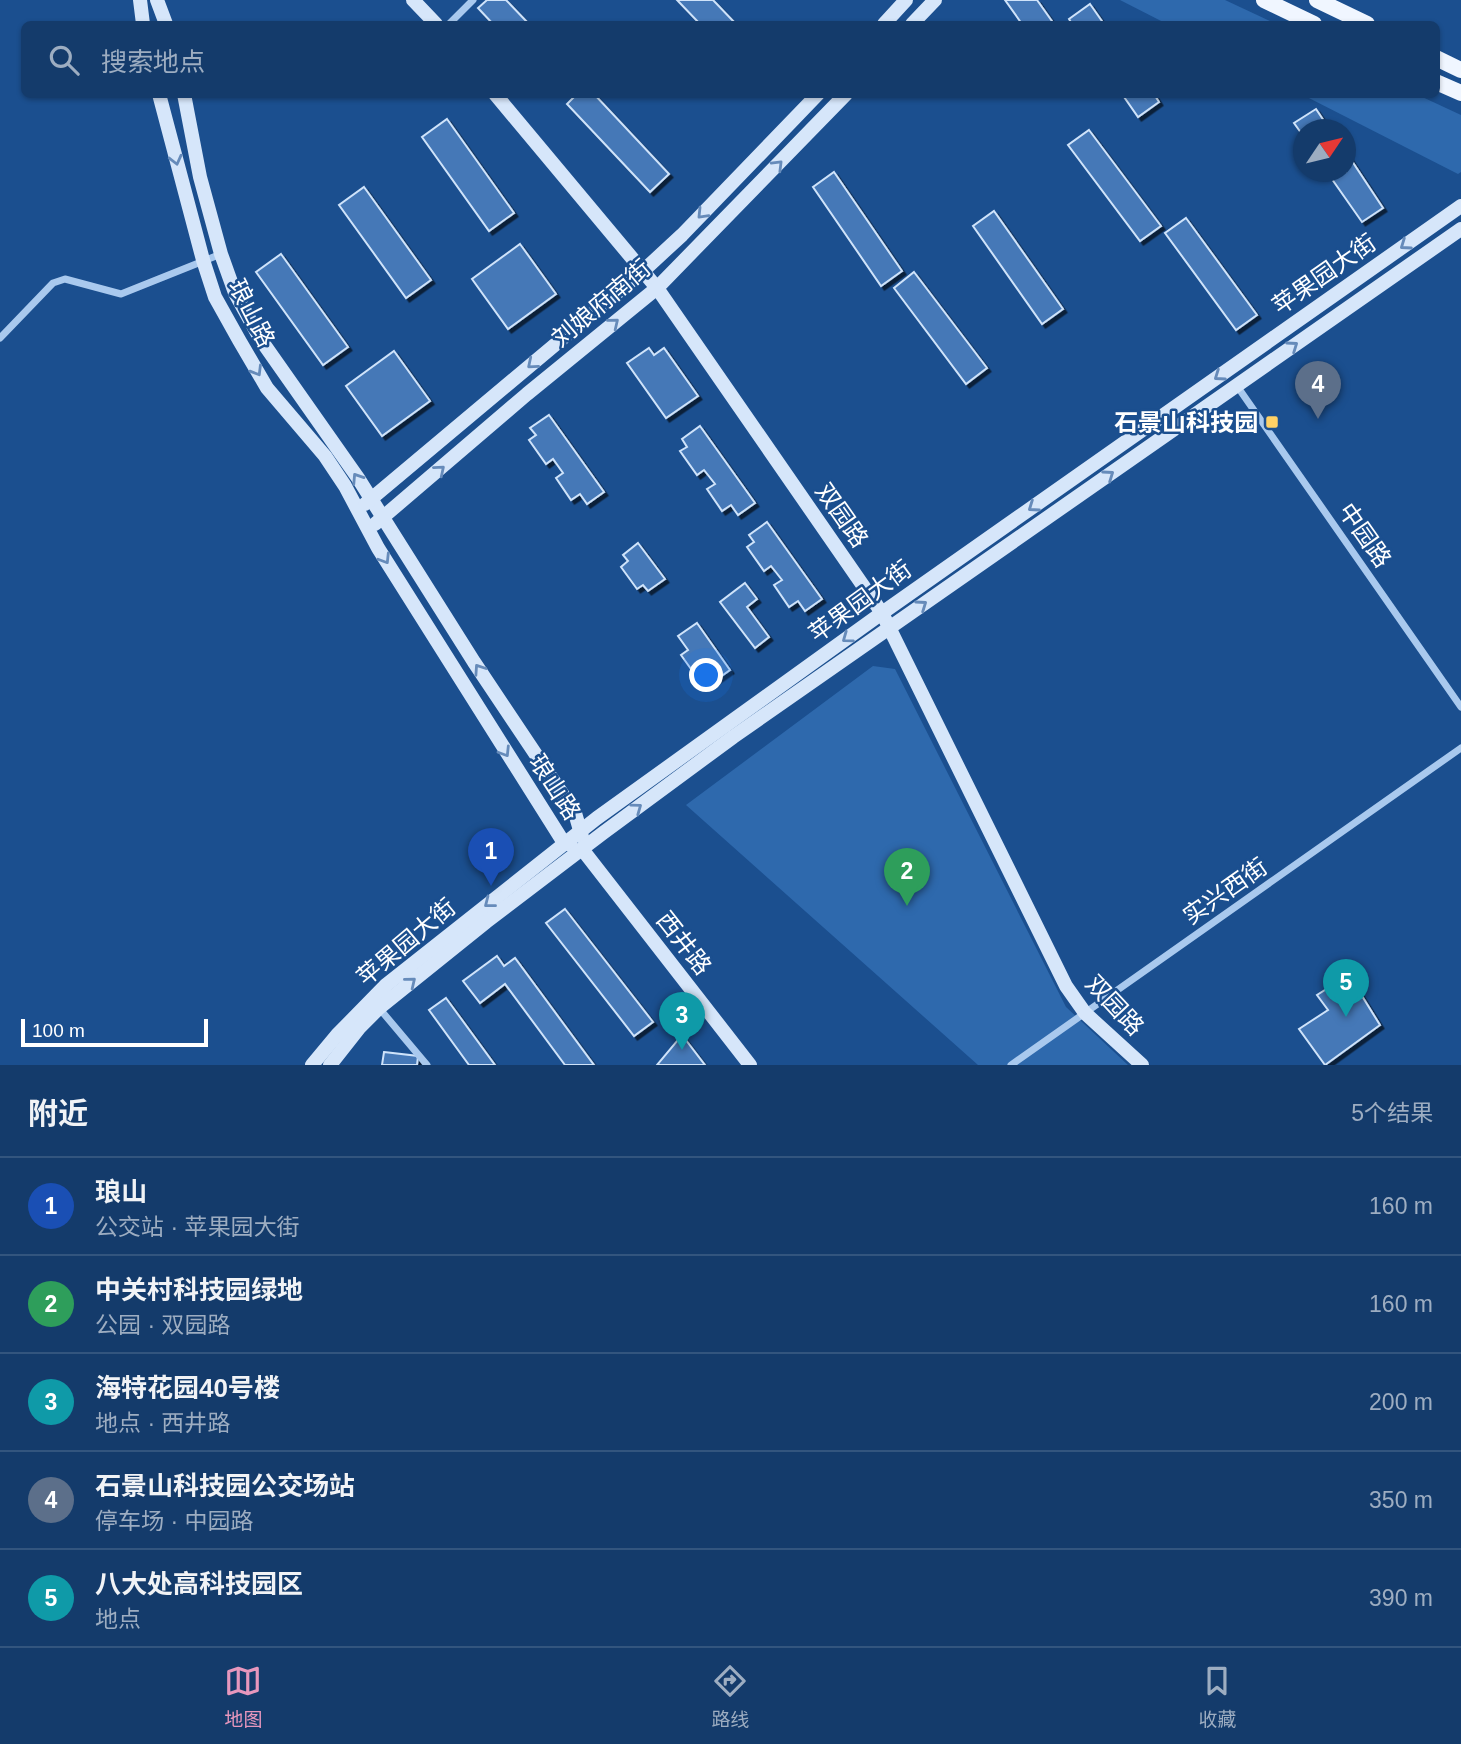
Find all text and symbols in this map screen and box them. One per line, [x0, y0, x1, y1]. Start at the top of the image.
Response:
search box [21, 21, 1440, 98]
icon: search [45, 41, 83, 79]
text: 搜索地点 [101, 47, 205, 77]
north arrow [1293, 119, 1356, 182]
one-way arrow [168, 154, 182, 166]
one-way arrow [769, 161, 782, 174]
one-way arrow [698, 206, 711, 219]
street label: 苹果园大街 [1267, 229, 1381, 319]
one-way arrow [1400, 237, 1413, 249]
street label: 刘娘府南街 [546, 254, 656, 352]
street label: 琅山路 [224, 275, 280, 351]
one-way arrow [606, 319, 619, 331]
one-way arrow [1285, 342, 1298, 354]
one-way arrow [527, 356, 540, 368]
pin: 4 [1295, 361, 1341, 419]
one-way arrow [249, 364, 262, 377]
one-way arrow [1214, 368, 1227, 380]
place label: 石景山科技园 [1114, 409, 1258, 436]
marker: 石景山科技园 [1264, 414, 1280, 430]
one-way arrow [432, 466, 445, 478]
one-way arrow [1101, 471, 1114, 483]
one-way arrow [352, 472, 365, 485]
street label: 双园路 [810, 478, 874, 552]
one-way arrow [1028, 498, 1041, 511]
street label: 中园路 [1333, 498, 1397, 572]
one-way arrow [377, 551, 390, 564]
street label: 苹果园大街 [804, 555, 916, 647]
one-way arrow [914, 601, 927, 613]
one-way arrow [842, 630, 855, 642]
your location [689, 658, 723, 692]
one-way arrow [474, 664, 487, 677]
one-way arrow [497, 744, 510, 757]
street label: 琅山路 [524, 749, 586, 825]
one-way arrow [630, 804, 642, 816]
pin: 1 [468, 828, 514, 886]
pin: 2 [884, 848, 930, 906]
street label: 实兴西街 [1178, 852, 1272, 930]
street label: 苹果园大街 [351, 893, 461, 991]
one-way arrow [485, 895, 497, 908]
street label: 西井路 [651, 906, 717, 980]
pin: 5 [1323, 959, 1369, 1017]
street label: 双园路 [1081, 969, 1149, 1041]
one-way arrow [404, 977, 416, 990]
pin: 3 [659, 992, 705, 1050]
scale bar [21, 1016, 208, 1048]
text: 100 m [32, 1020, 85, 1041]
text: 附近 [28, 1097, 88, 1130]
text: 5个结果 [1351, 1100, 1433, 1126]
text: 琅山 [95, 1177, 147, 1207]
text: 1 [45, 1193, 57, 1219]
text: 160 m [1369, 1193, 1433, 1219]
text: 公交站 · 苹果园大街 [95, 1214, 299, 1240]
text: 中关村科技园绿地 [95, 1275, 303, 1305]
text: 2 [45, 1291, 57, 1317]
text: 160 m [1369, 1291, 1433, 1317]
text: 公园 · 双园路 [95, 1312, 230, 1338]
text: 海特花园40号楼 [95, 1373, 280, 1403]
text: 3 [45, 1389, 57, 1415]
text: 200 m [1369, 1389, 1433, 1415]
text: 地点 · 西井路 [95, 1410, 230, 1436]
text: 石景山科技园公交场站 [95, 1471, 355, 1501]
text: 4 [45, 1487, 57, 1513]
text: 350 m [1369, 1487, 1433, 1513]
text: 停车场 · 中园路 [95, 1508, 253, 1534]
text: 八大处高科技园区 [95, 1569, 303, 1599]
text: 5 [45, 1585, 57, 1611]
text: 390 m [1369, 1585, 1433, 1611]
text: 地点 [95, 1606, 141, 1632]
tab: 地图 [224, 1662, 263, 1731]
tab: 路线 [711, 1662, 750, 1731]
tab: 收藏 [1198, 1662, 1237, 1731]

